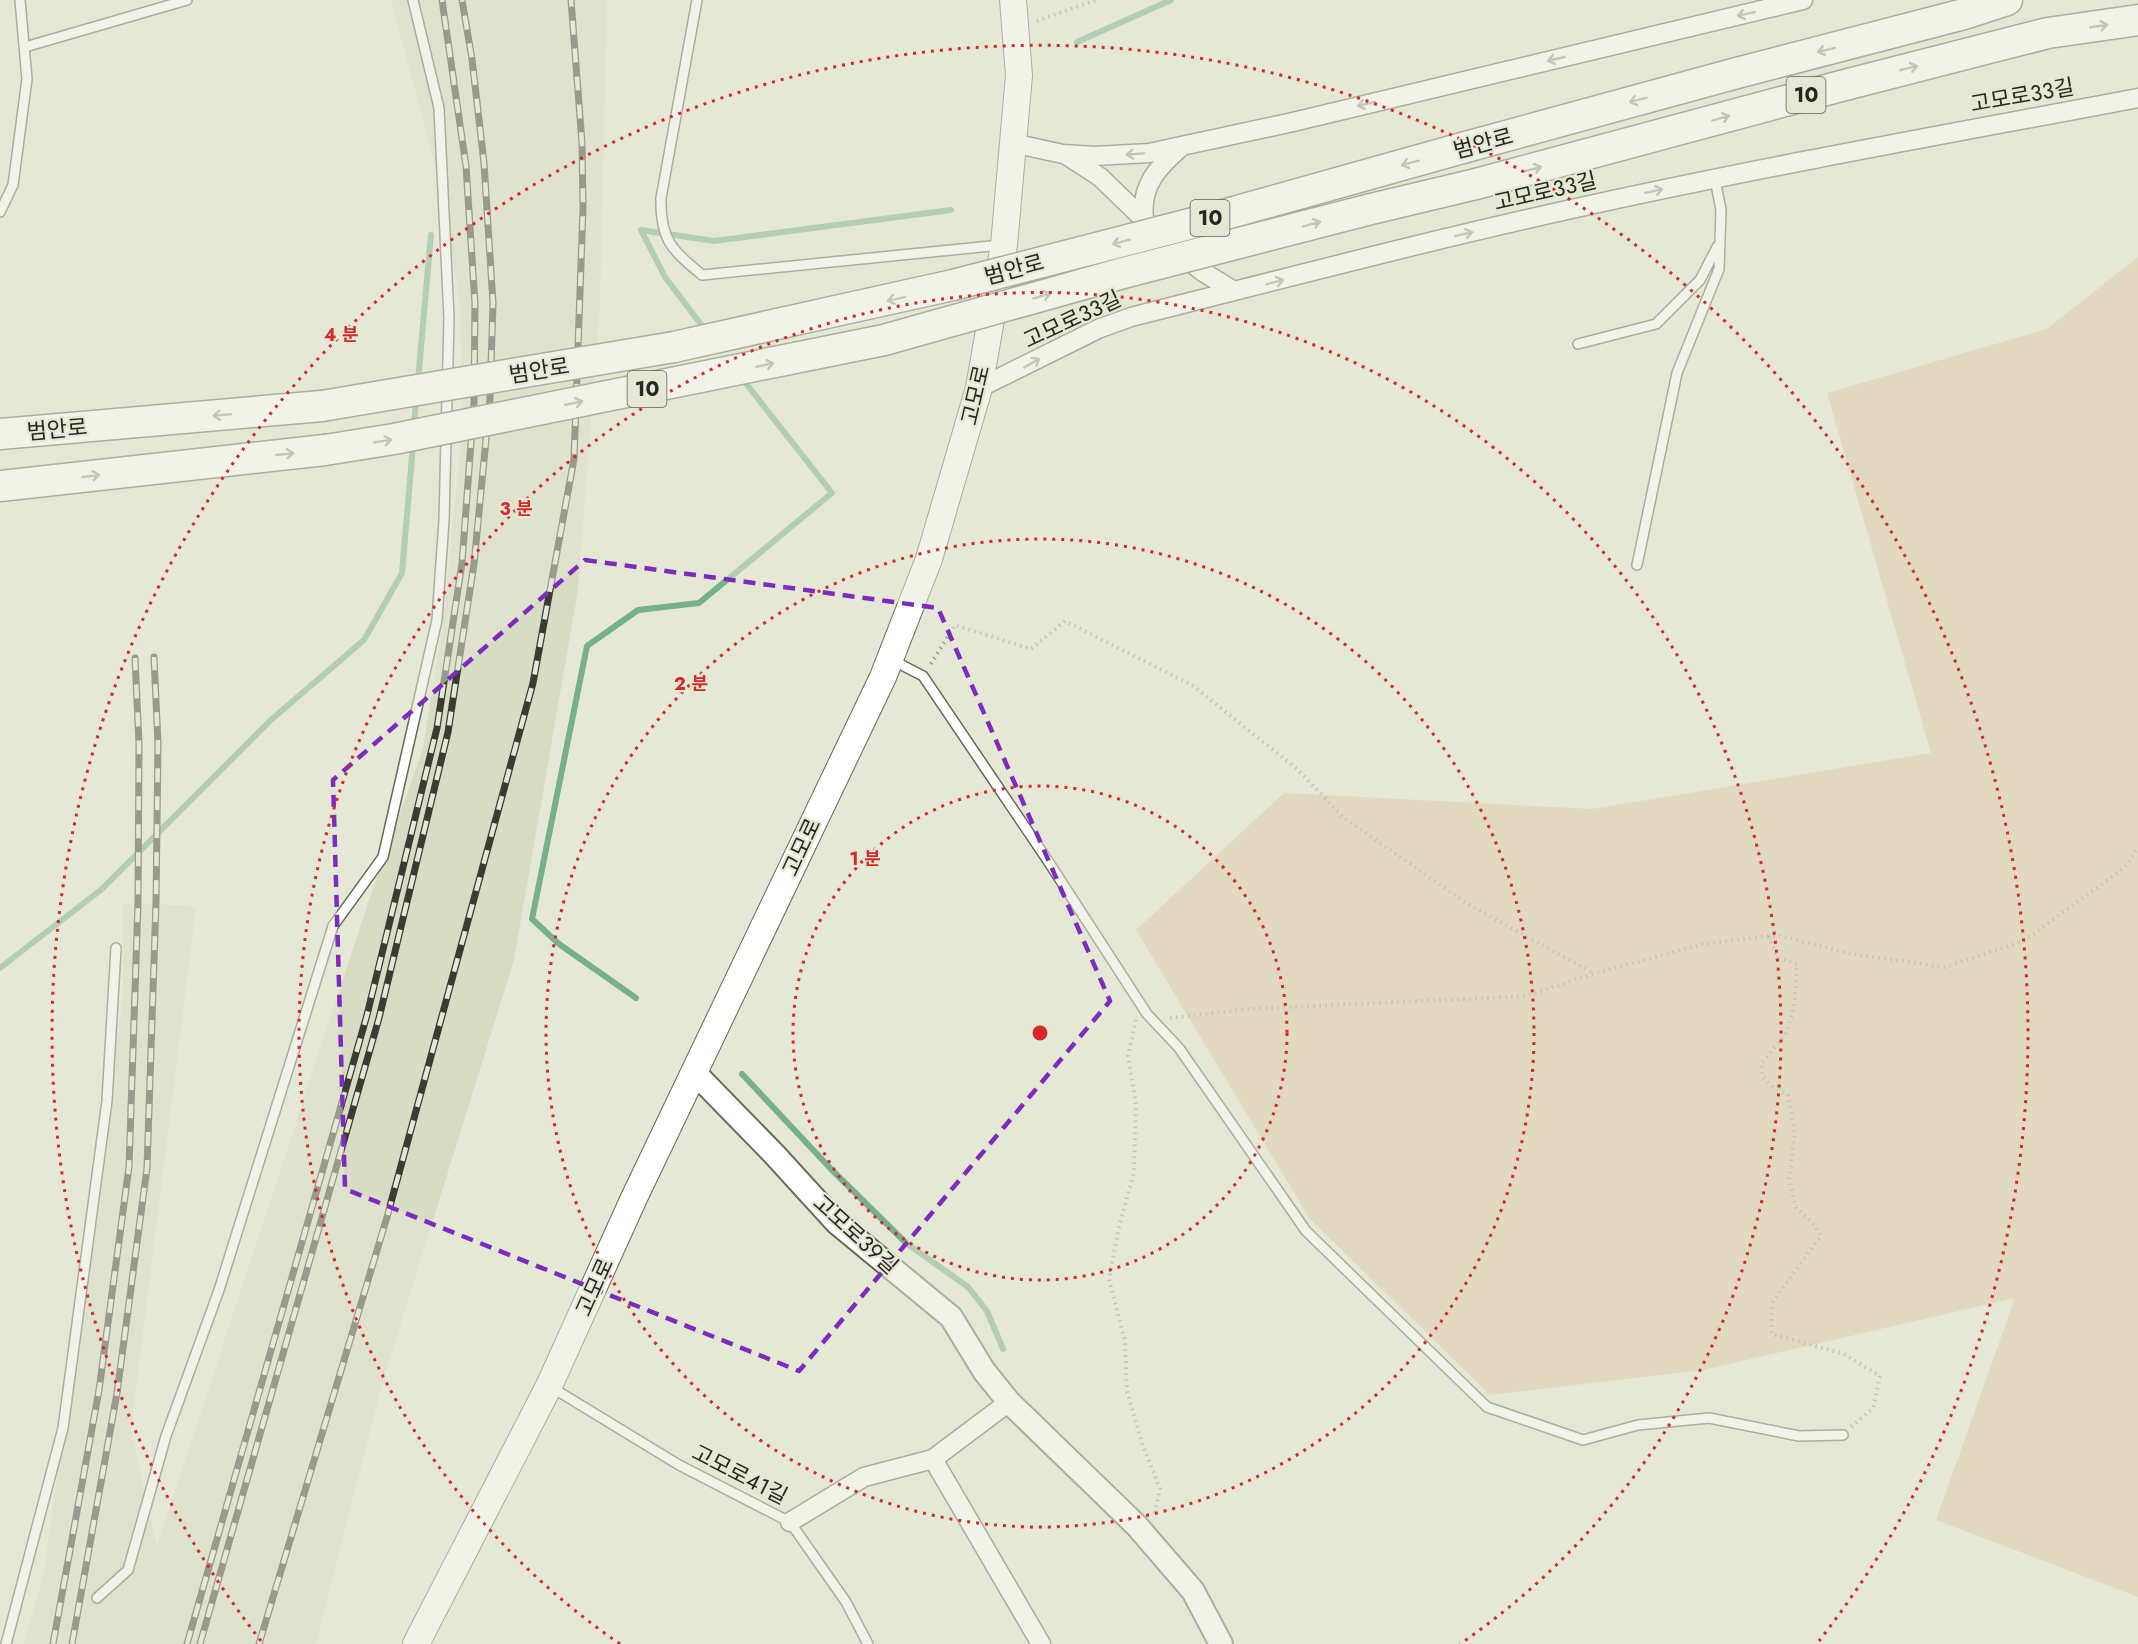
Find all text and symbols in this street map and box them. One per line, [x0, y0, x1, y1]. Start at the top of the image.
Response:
one-way arrow [1737, 8, 1756, 20]
one-way arrow [2089, 20, 2109, 31]
one-way arrow [1817, 45, 1836, 56]
one-way arrow [1547, 53, 1566, 65]
one-way arrow [1900, 62, 1919, 74]
street label: 고모로33길 [1968, 70, 2076, 120]
road number: 10 [1786, 77, 1826, 113]
one-way arrow [1629, 95, 1648, 107]
one-way arrow [1357, 99, 1376, 111]
one-way arrow [1711, 112, 1730, 123]
street label: 범안로 [1450, 120, 1516, 166]
one-way arrow [1125, 149, 1145, 160]
one-way arrow [1401, 158, 1420, 169]
one-way arrow [1523, 163, 1542, 174]
street label: 고모로33길 [1490, 164, 1600, 218]
one-way arrow [1645, 185, 1664, 197]
road number: 10 [1190, 200, 1230, 236]
one-way arrow [1302, 218, 1321, 229]
one-way arrow [1454, 228, 1473, 240]
one-way arrow [1111, 236, 1130, 248]
street label: 범안로 [981, 246, 1047, 292]
one-way arrow [1265, 275, 1284, 287]
street label: 고모로33길 [1018, 282, 1126, 356]
one-way arrow [1033, 289, 1052, 301]
one-way arrow [887, 293, 906, 305]
text: 4 분 [324, 322, 359, 348]
street label: 범안로 [507, 349, 571, 391]
one-way arrow [1022, 357, 1040, 368]
one-way arrow [755, 359, 775, 370]
street label: 고모로 [953, 362, 997, 428]
road number: 10 [628, 371, 666, 407]
one-way arrow [564, 397, 583, 408]
street label: 범안로 [25, 410, 89, 448]
one-way arrow [212, 410, 232, 421]
one-way arrow [372, 435, 392, 446]
one-way arrow [274, 448, 294, 459]
one-way arrow [80, 470, 100, 481]
text: 3 분 [499, 496, 533, 522]
text: 2 분 [674, 671, 708, 697]
street label: 고모로 [774, 813, 828, 881]
text: 1 분 [849, 846, 881, 872]
centre of rings [1030, 1023, 1050, 1043]
street label: 고모로39길 [806, 1187, 906, 1281]
street label: 고모로 [567, 1253, 621, 1321]
street label: 고모로41길 [687, 1436, 793, 1512]

